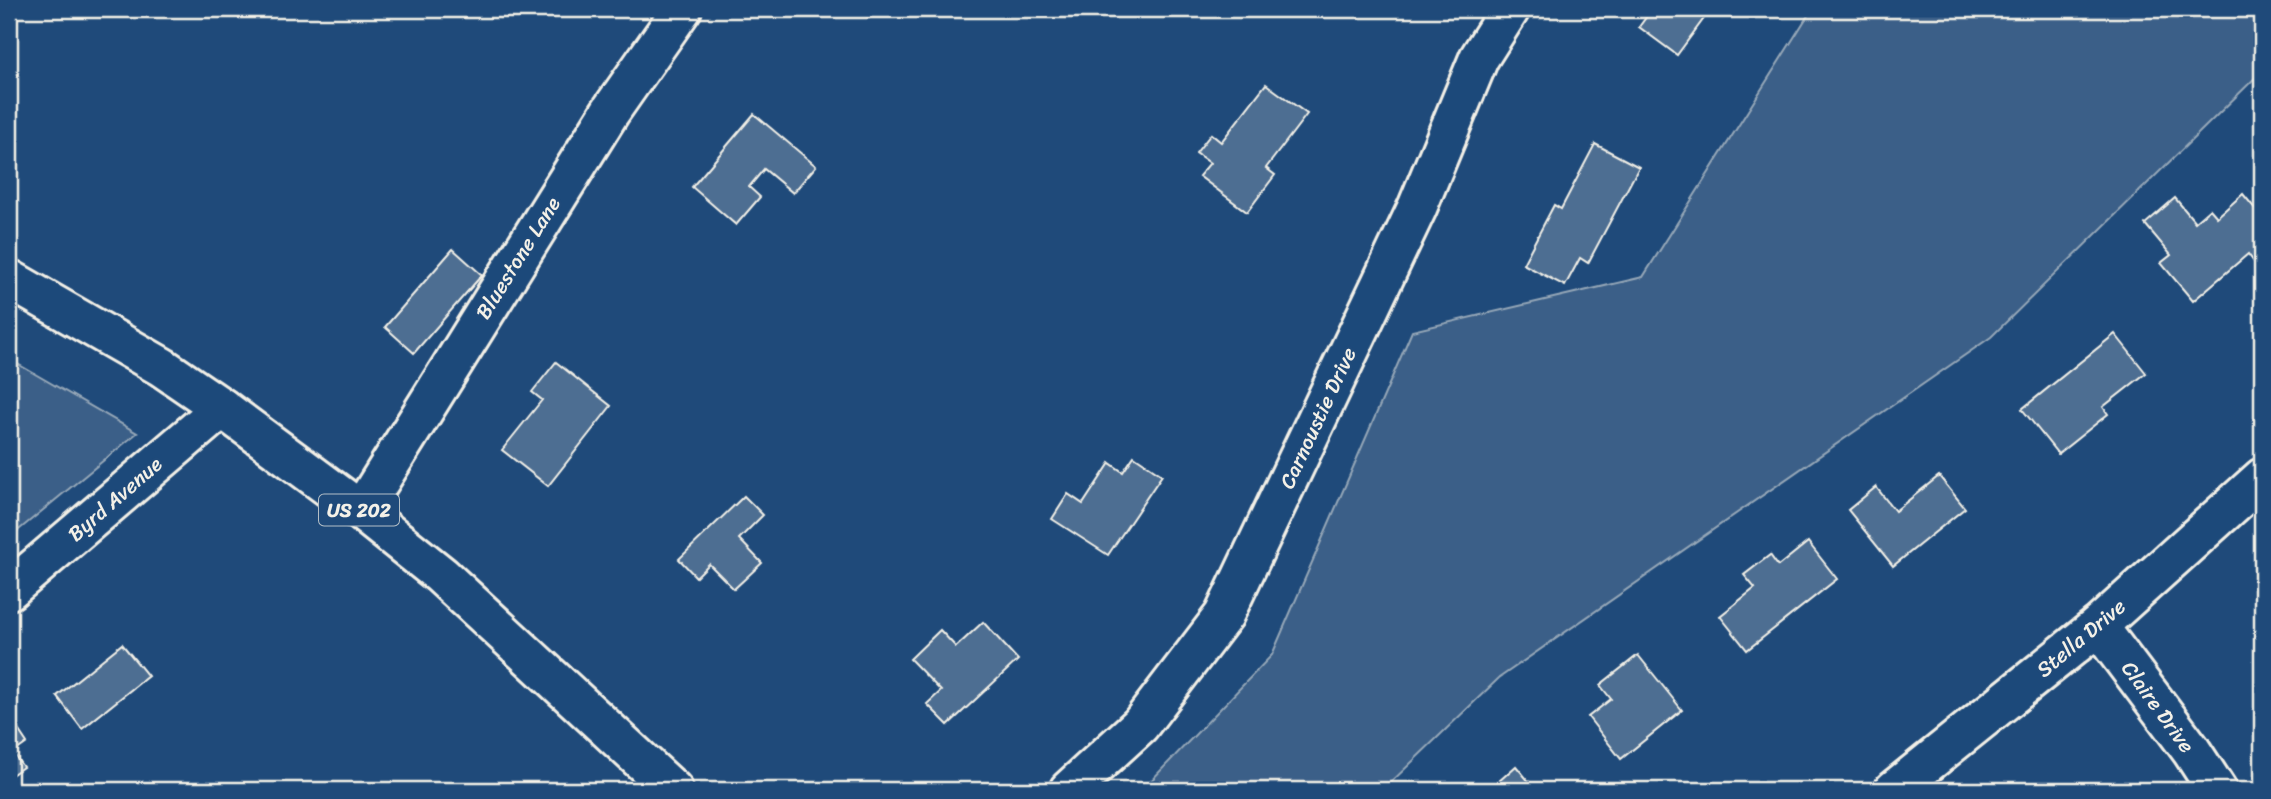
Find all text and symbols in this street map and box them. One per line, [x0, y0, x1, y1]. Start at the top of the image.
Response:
street label: Bluestone Lane [465, 189, 571, 327]
street label: Carnoustie Drive [1268, 341, 1368, 495]
street label: Byrd Avenue [59, 447, 171, 551]
road number: US 202 [319, 495, 399, 526]
street label: Stella Drive [2027, 588, 2135, 687]
street label: Claire Drive [2111, 652, 2205, 762]

